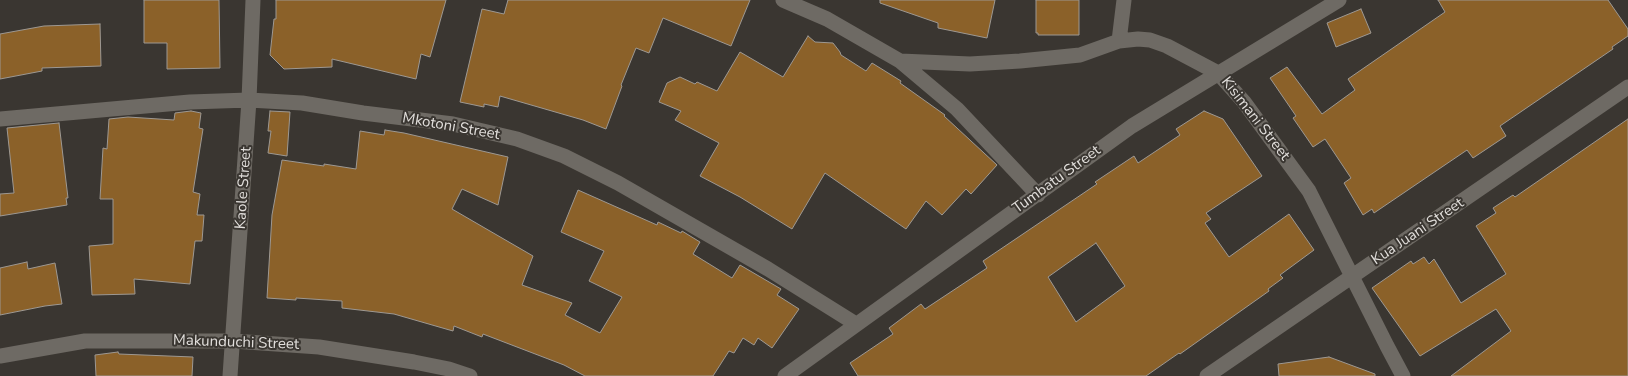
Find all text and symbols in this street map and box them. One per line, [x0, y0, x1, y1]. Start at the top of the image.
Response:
street label: Kisimani Street [1217, 74, 1293, 164]
street label: Mkotoni Street [401, 110, 501, 144]
street label: Tumbatu Street [1010, 142, 1104, 218]
street label: Kaole Street [232, 146, 256, 230]
street label: Kua Juani Street [1368, 194, 1468, 270]
street label: Makunduchi Street [173, 332, 299, 354]

